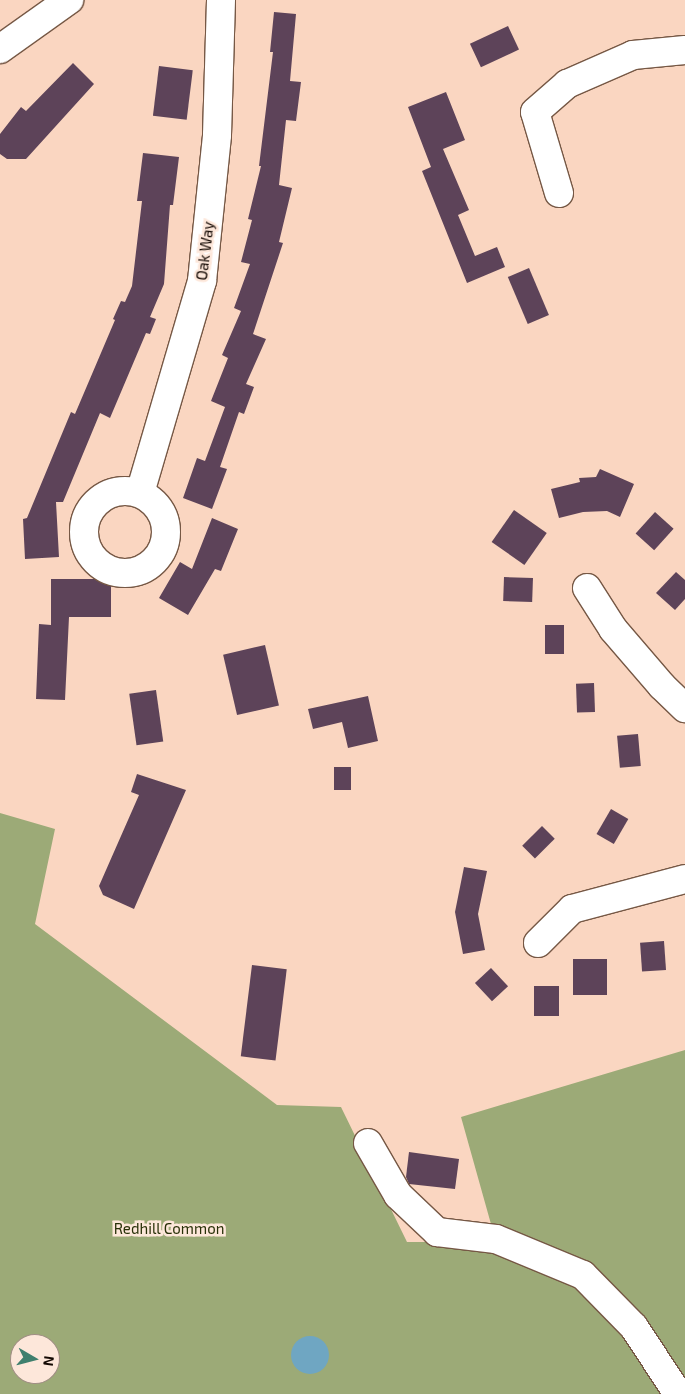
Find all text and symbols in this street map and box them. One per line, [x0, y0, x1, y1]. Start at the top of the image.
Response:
street label: Oak Way [192, 220, 218, 282]
park label: Redhill Common [113, 1220, 225, 1238]
north arrow [10, 1334, 60, 1384]
text: N [40, 1355, 58, 1367]

